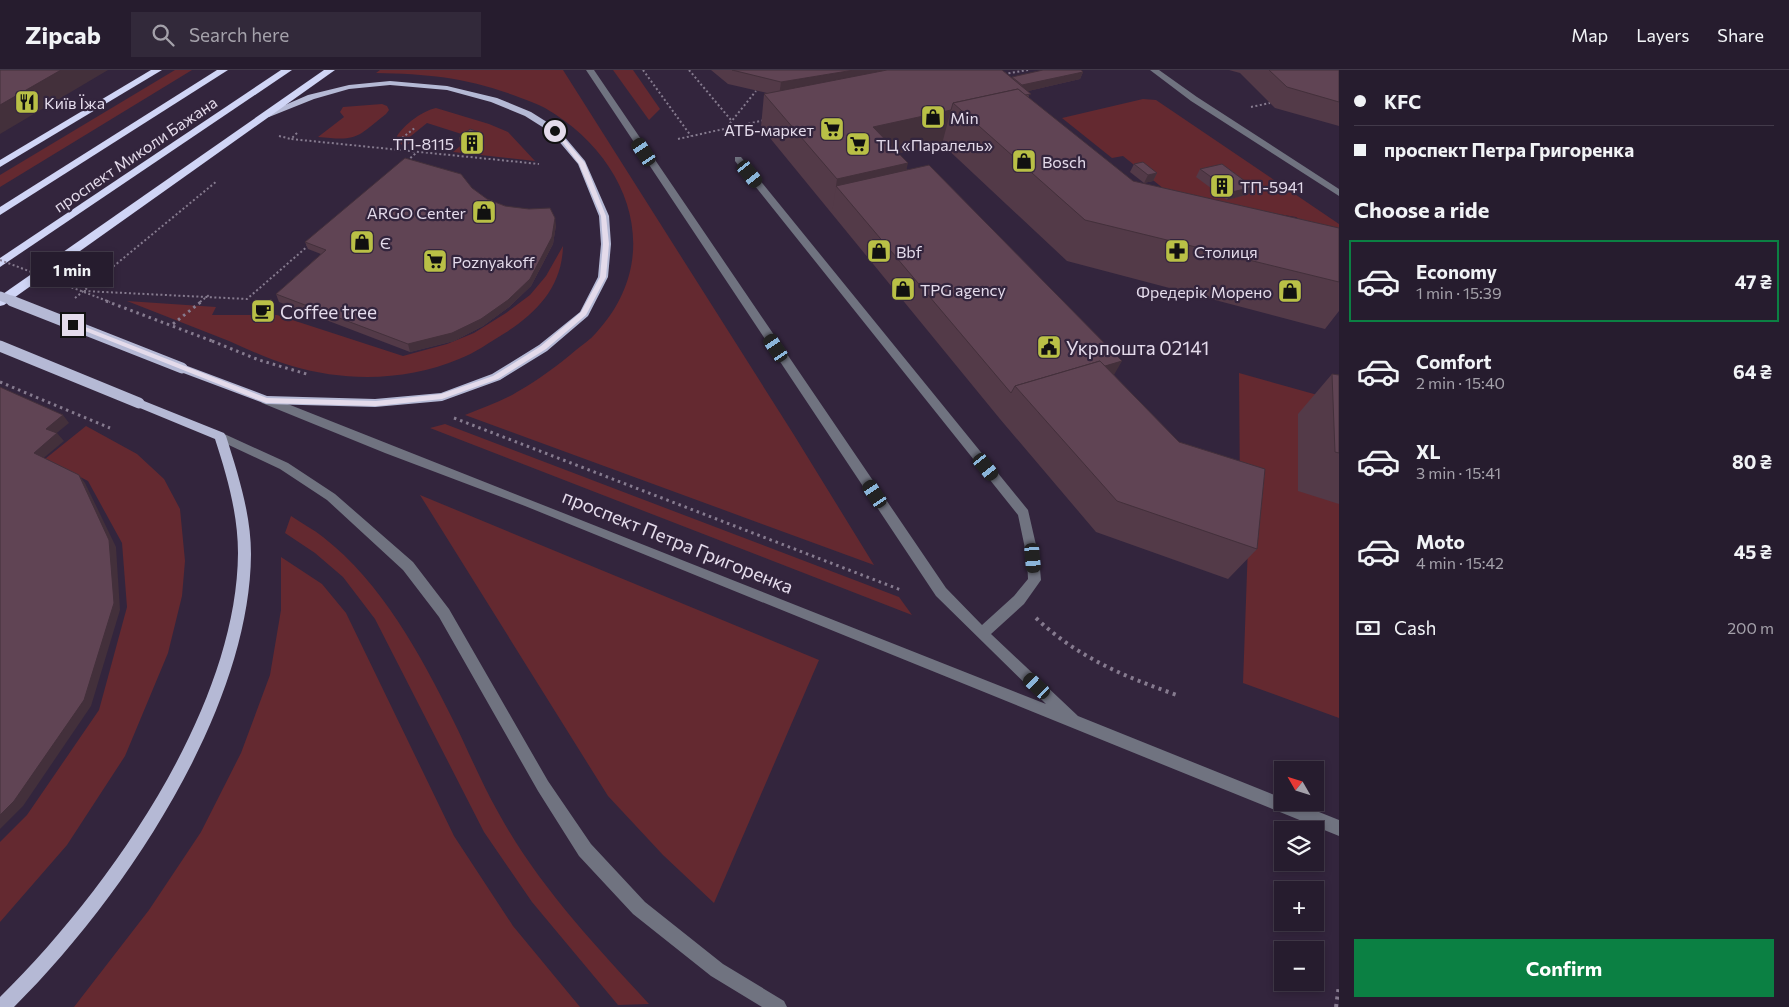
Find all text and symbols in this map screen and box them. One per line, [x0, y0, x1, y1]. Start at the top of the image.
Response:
search box [131, 12, 481, 57]
text: Zipcab [25, 20, 101, 49]
icon: search [149, 21, 177, 49]
text: Search here [189, 23, 289, 46]
text: Map [1571, 24, 1608, 46]
text: Layers [1636, 24, 1689, 46]
text: Share [1717, 24, 1764, 46]
restaurant icon: Київ Їжа [14, 89, 40, 115]
text: KFC [1384, 90, 1421, 113]
street label: проспект Миколи Бажана [50, 92, 220, 216]
place label: Київ Їжа [44, 93, 105, 112]
shop icon: Min [920, 104, 946, 130]
place label: Min [950, 108, 979, 127]
supermarket icon: АТБ-маркет [819, 116, 845, 142]
route start [544, 120, 566, 142]
place label: АТБ-маркет [724, 120, 814, 139]
building icon: ТП-8115 [459, 130, 485, 156]
supermarket icon: ТЦ «Паралель» [845, 131, 871, 157]
place label: ТП-8115 [392, 134, 454, 153]
car [629, 135, 658, 169]
place label: ТЦ «Паралель» [876, 135, 993, 154]
text: проспект Петра Григоренка [1384, 138, 1634, 161]
shop icon: Bosch [1011, 148, 1037, 174]
place label: Bosch [1042, 152, 1086, 171]
car [734, 158, 765, 190]
building icon: ТП-5941 [1209, 173, 1235, 199]
place label: ТП-5941 [1240, 177, 1304, 196]
text: Choose a ride [1354, 196, 1489, 223]
shop icon: ARGO Center [471, 199, 497, 225]
place label: ARGO Center [367, 203, 467, 222]
shop icon: Є [349, 229, 375, 255]
place label: Є [380, 233, 391, 252]
shop icon: Bbf [866, 238, 892, 264]
pharmacy icon: Столиця [1164, 238, 1190, 264]
place label: Bbf [896, 242, 923, 261]
place label: Столиця [1194, 242, 1258, 261]
supermarket icon: Poznyakoff [422, 248, 448, 274]
callout: 1 min [32, 252, 114, 288]
place label: Poznyakoff [452, 252, 535, 271]
icon: car [1356, 259, 1401, 304]
text: 1 min [53, 260, 91, 279]
text: Economy [1416, 260, 1497, 283]
text: 47 ₴ [1735, 270, 1772, 293]
shop icon: TPG agency [890, 276, 916, 302]
shop icon: Фредерік Морено [1277, 278, 1303, 304]
place label: TPG agency [920, 280, 1006, 299]
place label: Фредерік Морено [1136, 282, 1272, 301]
text: 1 min · 15:39 [1416, 283, 1502, 302]
cafe icon: Coffee tree [250, 298, 276, 324]
place label: Coffee tree [280, 300, 377, 323]
route end [62, 314, 84, 336]
car [761, 331, 790, 365]
public building icon: Укрпошта 02141 [1036, 334, 1062, 360]
place label: Укрпошта 02141 [1066, 336, 1209, 359]
icon: car [1356, 349, 1401, 394]
text: Comfort [1416, 350, 1492, 373]
text: 64 ₴ [1733, 360, 1772, 383]
text: 2 min · 15:40 [1416, 373, 1505, 392]
icon: car [1356, 439, 1401, 484]
text: XL [1416, 440, 1441, 463]
text: 80 ₴ [1732, 450, 1772, 473]
car [970, 451, 1001, 483]
text: 3 min · 15:41 [1416, 463, 1501, 482]
car [860, 477, 889, 511]
street label: проспект Петра Григоренка [559, 484, 797, 598]
icon: car [1356, 529, 1401, 574]
text: Moto [1416, 530, 1465, 553]
text: 45 ₴ [1734, 540, 1772, 563]
car [1024, 542, 1041, 574]
text: 4 min · 15:42 [1416, 553, 1504, 572]
icon: cash [1354, 614, 1382, 642]
text: Cash [1394, 616, 1436, 639]
text: 200 m [1727, 618, 1774, 637]
car [1020, 670, 1053, 702]
north arrow [1274, 761, 1324, 811]
map controls [1274, 761, 1324, 991]
button: layers [1274, 821, 1324, 871]
button: + [1274, 881, 1324, 931]
button: Confirm [1354, 939, 1774, 997]
button: − [1274, 941, 1324, 991]

